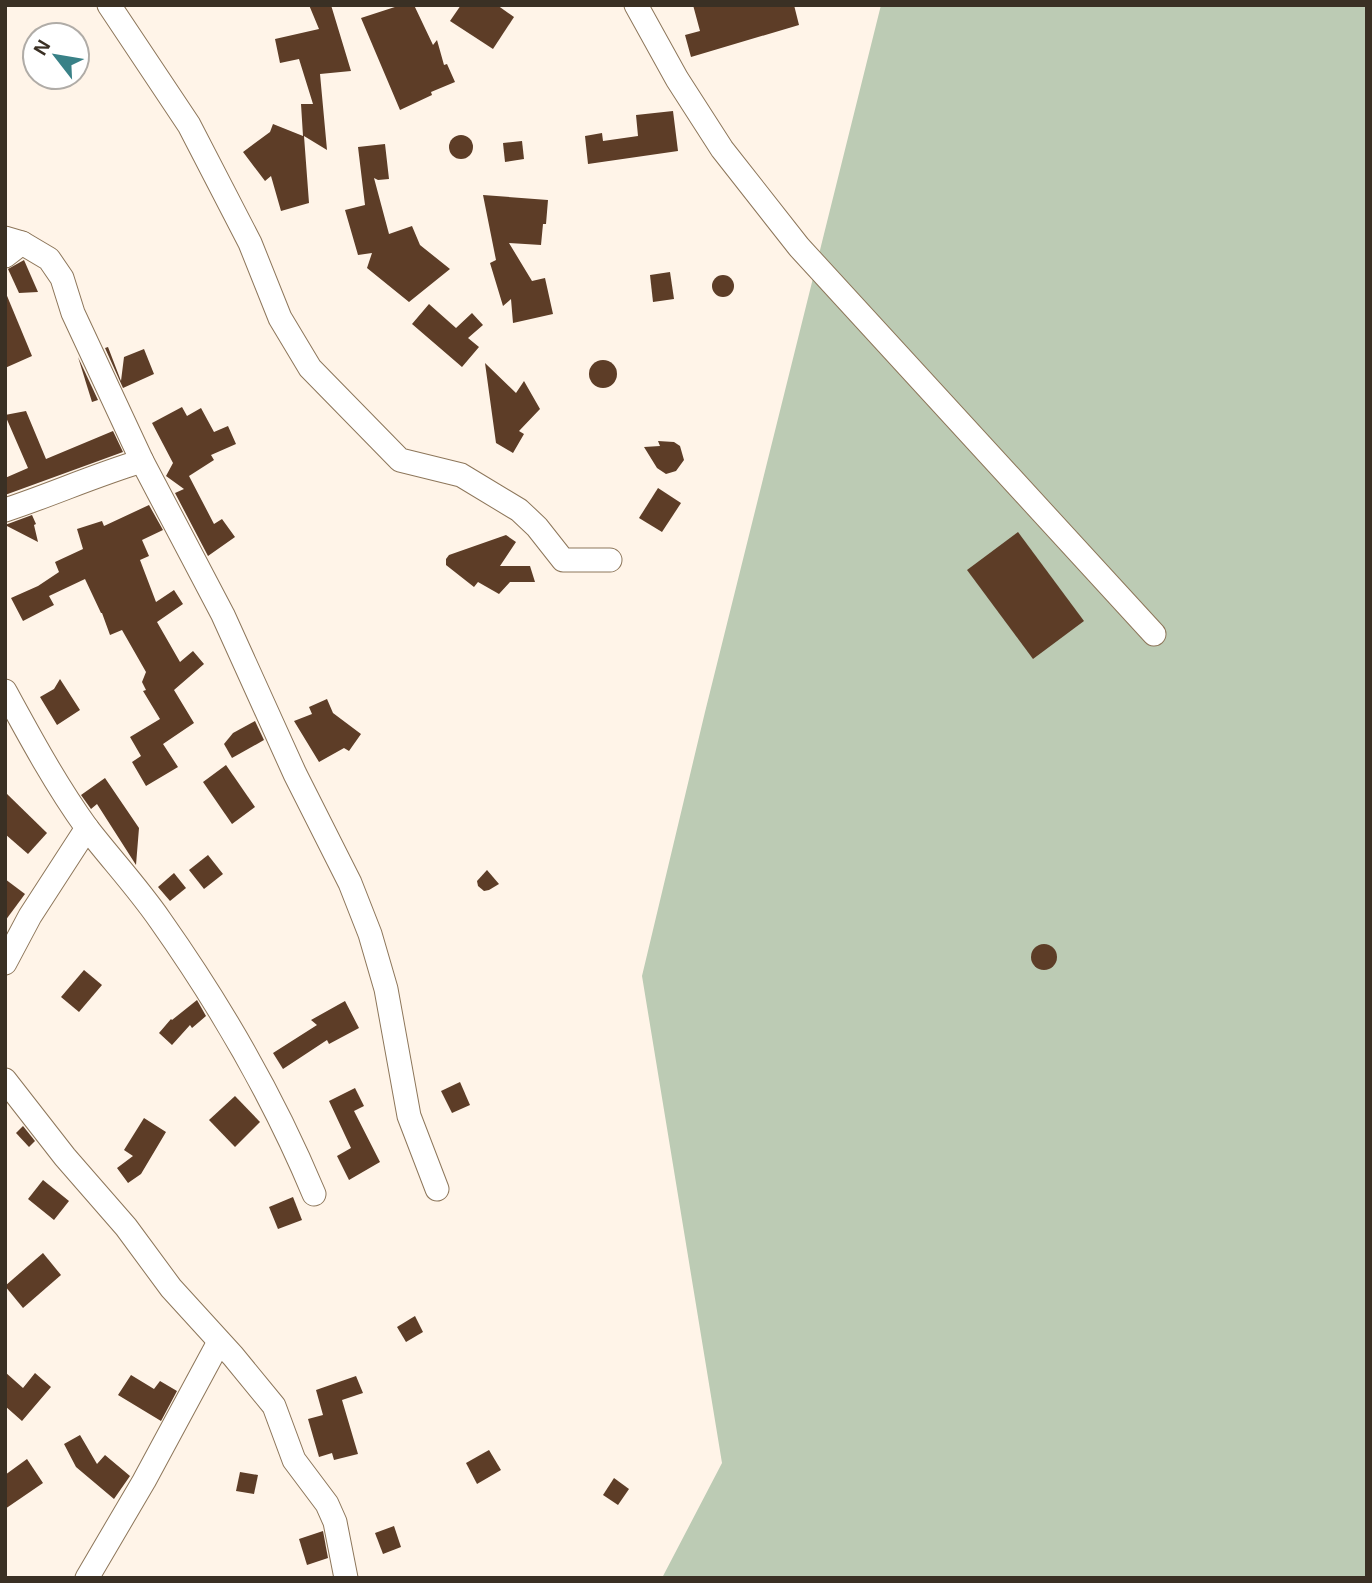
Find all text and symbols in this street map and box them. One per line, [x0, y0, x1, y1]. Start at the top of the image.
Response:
north arrow [21, 21, 91, 91]
text: N [29, 36, 54, 59]

